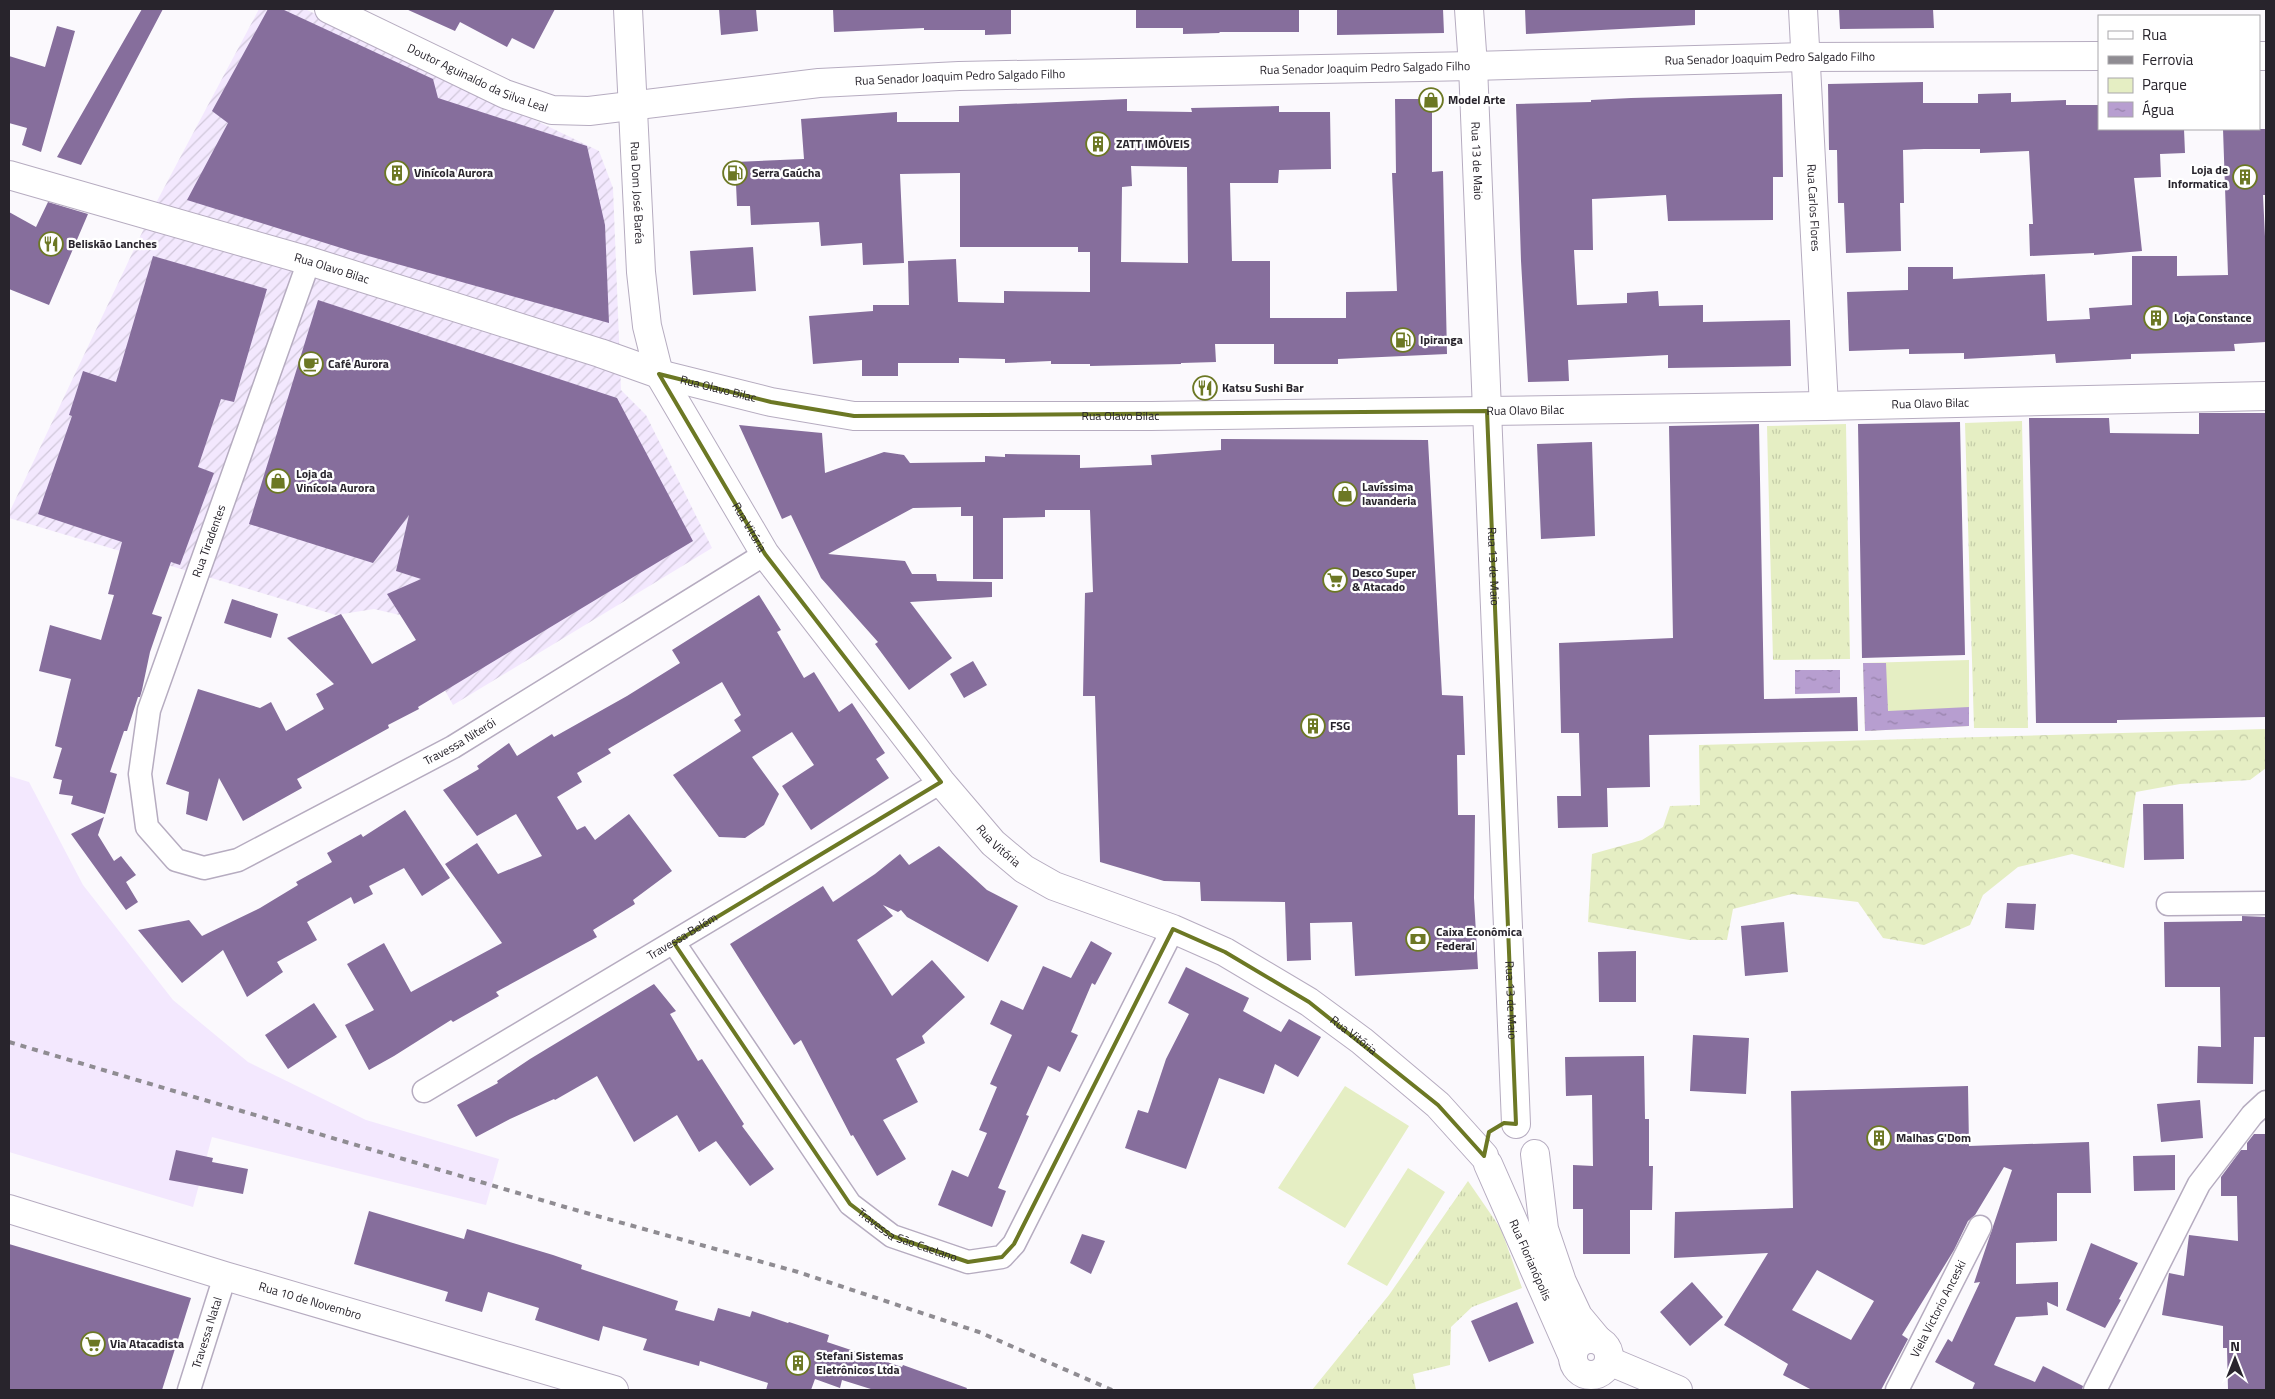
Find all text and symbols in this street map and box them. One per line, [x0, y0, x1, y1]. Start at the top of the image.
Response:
legend [2098, 15, 2260, 130]
text: Rua [2142, 23, 2167, 46]
street label: Doutor Aguinaldo da Silva Leal [404, 38, 551, 117]
street label: Rua Senador Joaquim Pedro Salgado Filho [1664, 47, 1875, 70]
text: Ferrovia [2142, 48, 2194, 71]
street label: Rua Senador Joaquim Pedro Salgado Filho [1259, 56, 1470, 79]
street label: Rua Senador Joaquim Pedro Salgado Filho [854, 64, 1065, 90]
text: Parque [2142, 73, 2187, 96]
shop icon: Model Arte [1418, 87, 1444, 113]
place label: Model Arte [1448, 90, 1505, 109]
text: Água [2142, 98, 2174, 121]
street label: Rua 13 de Maio [1466, 121, 1488, 200]
building icon: ZATT IMÓVEIS [1085, 131, 1111, 157]
place label: ZATT IMÓVEIS [1116, 134, 1190, 153]
street label: Rua Dom José Baréa [626, 141, 650, 245]
building icon: Vinícola Aurora [384, 160, 410, 186]
fuel station icon: Serra Gaúcha [722, 160, 748, 186]
place label: Loja de Informatica [2168, 160, 2228, 193]
place label: Vinícola Aurora [414, 163, 493, 182]
place label: Serra Gaúcha [752, 163, 821, 182]
street label: Rua Carlos Flores [1802, 163, 1826, 252]
building icon: Loja de Informatica [2232, 164, 2258, 190]
restaurant icon: Beliskão Lanches [38, 231, 64, 257]
place label: Beliskão Lanches [68, 234, 157, 253]
street label: Rua Olavo Bilac [292, 247, 372, 289]
building icon: Loja Constance [2143, 305, 2169, 331]
place label: Loja Constance [2174, 308, 2252, 327]
fuel station icon: Ipiranga [1390, 327, 1416, 353]
place label: Ipiranga [1420, 330, 1463, 349]
cafe icon: Café Aurora [298, 351, 324, 377]
place label: Café Aurora [328, 354, 389, 373]
street label: Rua Olavo Bilac [678, 370, 758, 407]
restaurant icon: Katsu Sushi Bar [1192, 375, 1218, 401]
place label: Katsu Sushi Bar [1222, 378, 1304, 397]
street label: Rua Olavo Bilac [1891, 393, 1969, 413]
street label: Rua Olavo Bilac [1486, 400, 1564, 420]
street label: Rua Olavo Bilac [1082, 406, 1159, 425]
place label: Loja da Vinícola Aurora [296, 464, 375, 497]
shop icon: Loja da Vinícola Aurora [265, 468, 291, 494]
place label: Lavíssima lavanderia [1362, 477, 1416, 510]
shop icon: Lavíssima lavanderia [1332, 481, 1358, 507]
street label: Rua Vitória [727, 498, 772, 556]
street label: Rua Tiradentes [187, 501, 231, 580]
street label: Rua 13 de Maio [1483, 527, 1505, 606]
place label: Desco Super & Atacado [1352, 563, 1417, 596]
supermarket icon: Desco Super & Atacado [1322, 567, 1348, 593]
street label: Travessa Niterói [420, 713, 499, 770]
building icon: FSG [1300, 713, 1326, 739]
place label: FSG [1330, 716, 1350, 735]
street label: Rua Vitória [972, 820, 1025, 871]
street label: Travessa Belém [643, 908, 721, 965]
place label: Caixa Econômica Federal [1436, 922, 1522, 955]
bank icon: Caixa Econômica Federal [1405, 926, 1431, 952]
street label: Rua 13 de Maio [1500, 960, 1523, 1040]
street label: Rua Vitória [1326, 1011, 1382, 1059]
building icon: Malhas G'Dom [1866, 1125, 1892, 1151]
place label: Malhas G'Dom [1896, 1128, 1971, 1147]
street label: Travessa São Caetano [853, 1203, 960, 1267]
street label: Rua Florianópolis [1505, 1216, 1557, 1304]
street label: Viela Victorio Anceski [1905, 1257, 1971, 1361]
street label: Rua 10 de Novembro [257, 1276, 364, 1325]
street label: Travessa Natal [186, 1294, 227, 1371]
supermarket icon: Via Atacadista [80, 1331, 106, 1357]
place label: Via Atacadista [110, 1334, 184, 1353]
north arrow [2210, 1334, 2260, 1384]
text: N [2230, 1335, 2240, 1356]
place label: Stefani Sistemas Eletrônicos Ltda [816, 1346, 904, 1379]
building icon: Stefani Sistemas Eletrônicos Ltda [785, 1350, 811, 1376]

